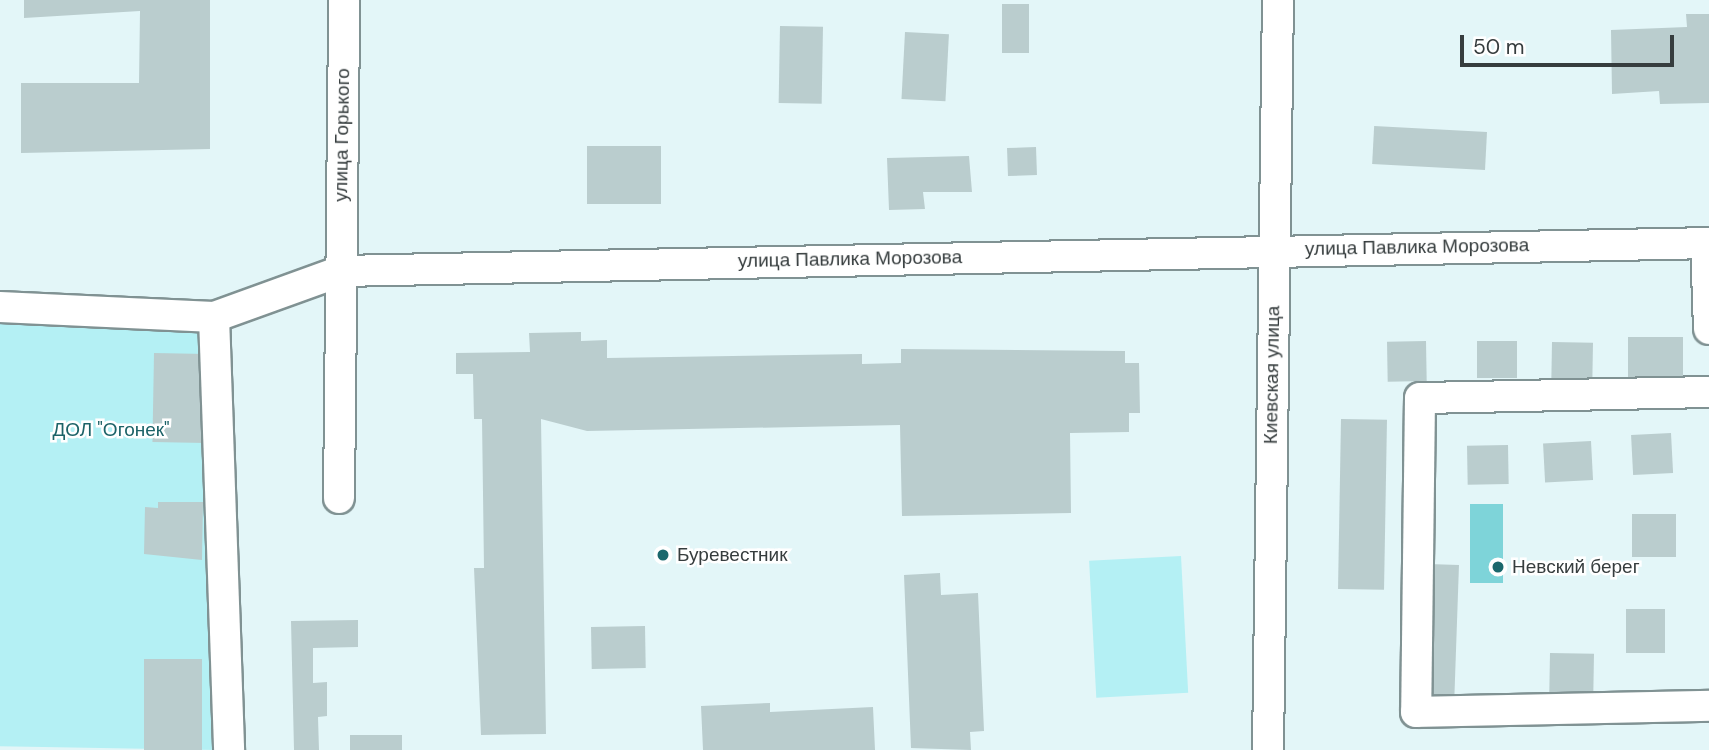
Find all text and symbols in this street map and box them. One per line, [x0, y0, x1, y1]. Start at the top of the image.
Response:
scale bar [1464, 21, 1678, 65]
text: 50 m [1473, 33, 1524, 61]
street label: улица Горького [329, 68, 355, 202]
street label: улица Павлика Морозова [1305, 234, 1529, 260]
street label: улица Павлика Морозова [738, 246, 962, 272]
street label: Киевская улица [1259, 306, 1285, 444]
park label: ДОЛ "Огонек" [52, 419, 170, 441]
place label: Буревестник [677, 544, 788, 566]
marker: Буревестник [655, 547, 671, 563]
place label: Невский берег [1512, 556, 1640, 578]
marker: Невский берег [1490, 559, 1506, 575]

